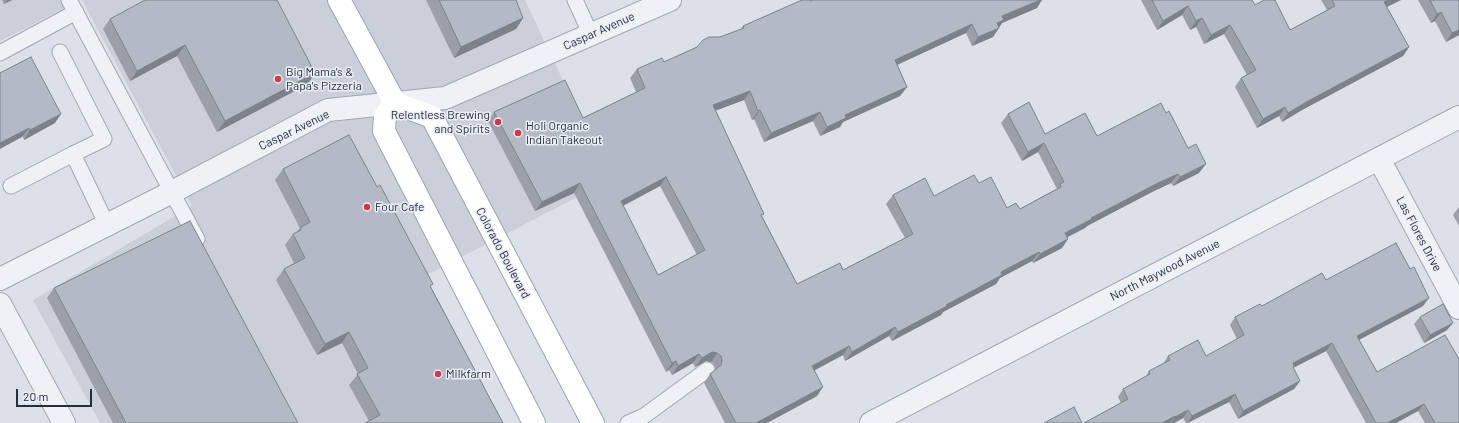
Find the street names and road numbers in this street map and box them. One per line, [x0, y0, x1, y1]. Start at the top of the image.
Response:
street label: Caspar Avenue [561, 9, 637, 53]
street label: Caspar Avenue [256, 107, 332, 153]
street label: Las Flores Drive [1393, 194, 1445, 274]
street label: Colorado Boulevard [473, 205, 533, 301]
street label: North Maywood Avenue [1108, 236, 1222, 304]

